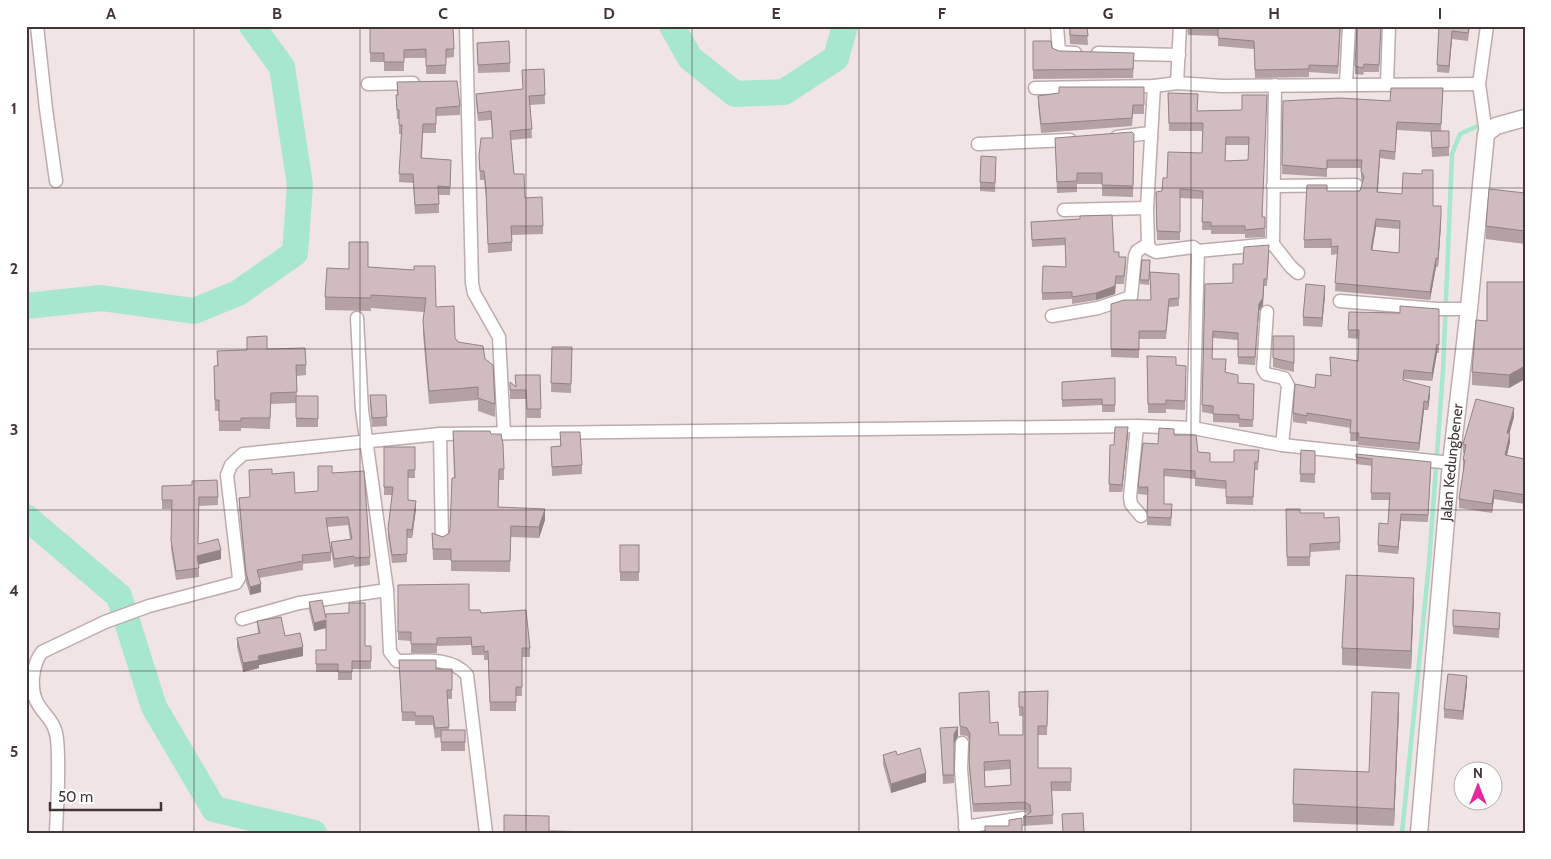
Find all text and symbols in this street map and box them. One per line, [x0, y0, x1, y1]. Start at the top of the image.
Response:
text: A [106, 4, 116, 23]
text: B [272, 4, 282, 23]
text: C [438, 4, 448, 23]
text: D [603, 4, 615, 23]
text: E [771, 4, 781, 23]
text: F [938, 4, 947, 23]
text: G [1103, 4, 1113, 23]
text: H [1268, 4, 1280, 23]
text: I [1438, 4, 1442, 23]
text: 1 [11, 99, 17, 118]
text: 2 [10, 259, 18, 278]
street label: Jalan Kedungbener [1437, 402, 1467, 523]
text: 3 [10, 420, 18, 439]
text: 4 [9, 581, 19, 600]
text: 5 [10, 742, 18, 761]
north arrow [1454, 762, 1504, 812]
text: N [1473, 764, 1483, 782]
scale bar [50, 779, 161, 811]
text: 50 m [58, 788, 93, 806]

